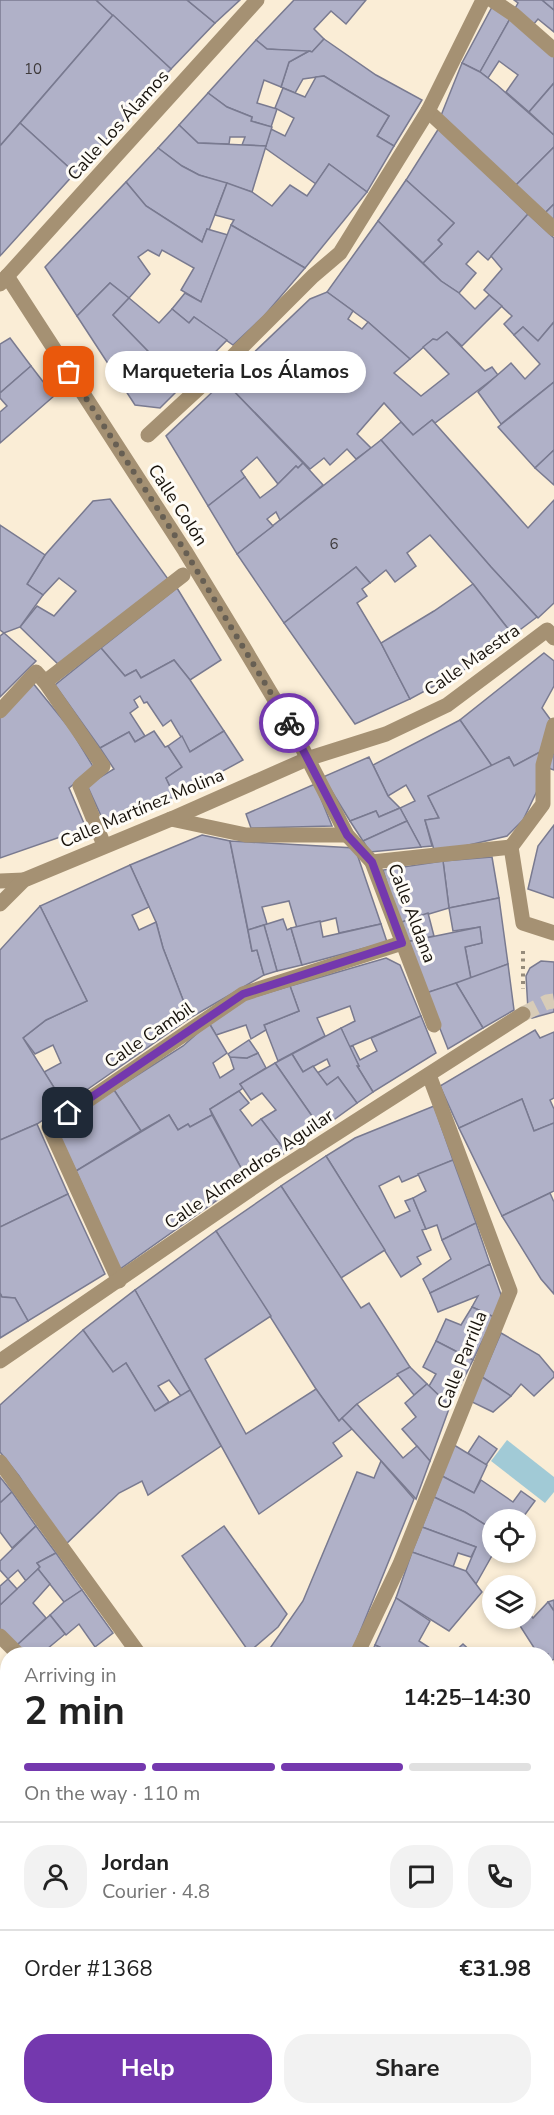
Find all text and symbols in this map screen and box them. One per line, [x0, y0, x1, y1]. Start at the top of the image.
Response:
house number: 10 [24, 59, 42, 79]
street label: Calle Los Álamos [62, 65, 174, 185]
pin [43, 346, 94, 397]
callout: Marqueteria Los Álamos [105, 351, 366, 393]
icon: bag [52, 355, 85, 388]
text: Marqueteria Los Álamos [122, 358, 349, 385]
street label: Calle Colón [143, 459, 213, 551]
house number: 6 [329, 534, 339, 554]
street label: Calle Maestra [419, 618, 525, 702]
courier [259, 693, 319, 753]
icon: bike [273, 707, 306, 740]
street label: Calle Martínez Molina [56, 763, 228, 853]
street label: Calle Aldana [382, 860, 442, 966]
street label: Calle Cambil [100, 996, 199, 1074]
pin [42, 1087, 93, 1138]
icon: home [51, 1096, 84, 1129]
street label: Calle Almendros Aguilar [160, 1103, 339, 1235]
street label: Calle Parrilla [431, 1307, 493, 1413]
map controls [482, 1509, 536, 1629]
button: locate [482, 1509, 536, 1563]
button: layers [482, 1575, 536, 1629]
text: Arriving in [24, 1662, 117, 1689]
text: 14:25–14:30 [403, 1683, 531, 1713]
text: 2 min [24, 1685, 125, 1738]
text: On the way · 110 m [24, 1780, 200, 1807]
button: person [24, 1845, 87, 1908]
button: chat [390, 1845, 453, 1908]
button: phone [468, 1845, 531, 1908]
text: Jordan [102, 1848, 169, 1878]
text: Courier · 4.8 [102, 1878, 210, 1905]
text: Order #1368 [24, 1954, 153, 1984]
text: €31.98 [460, 1954, 531, 1984]
button: Help [24, 2034, 272, 2103]
button: Share [284, 2034, 531, 2103]

